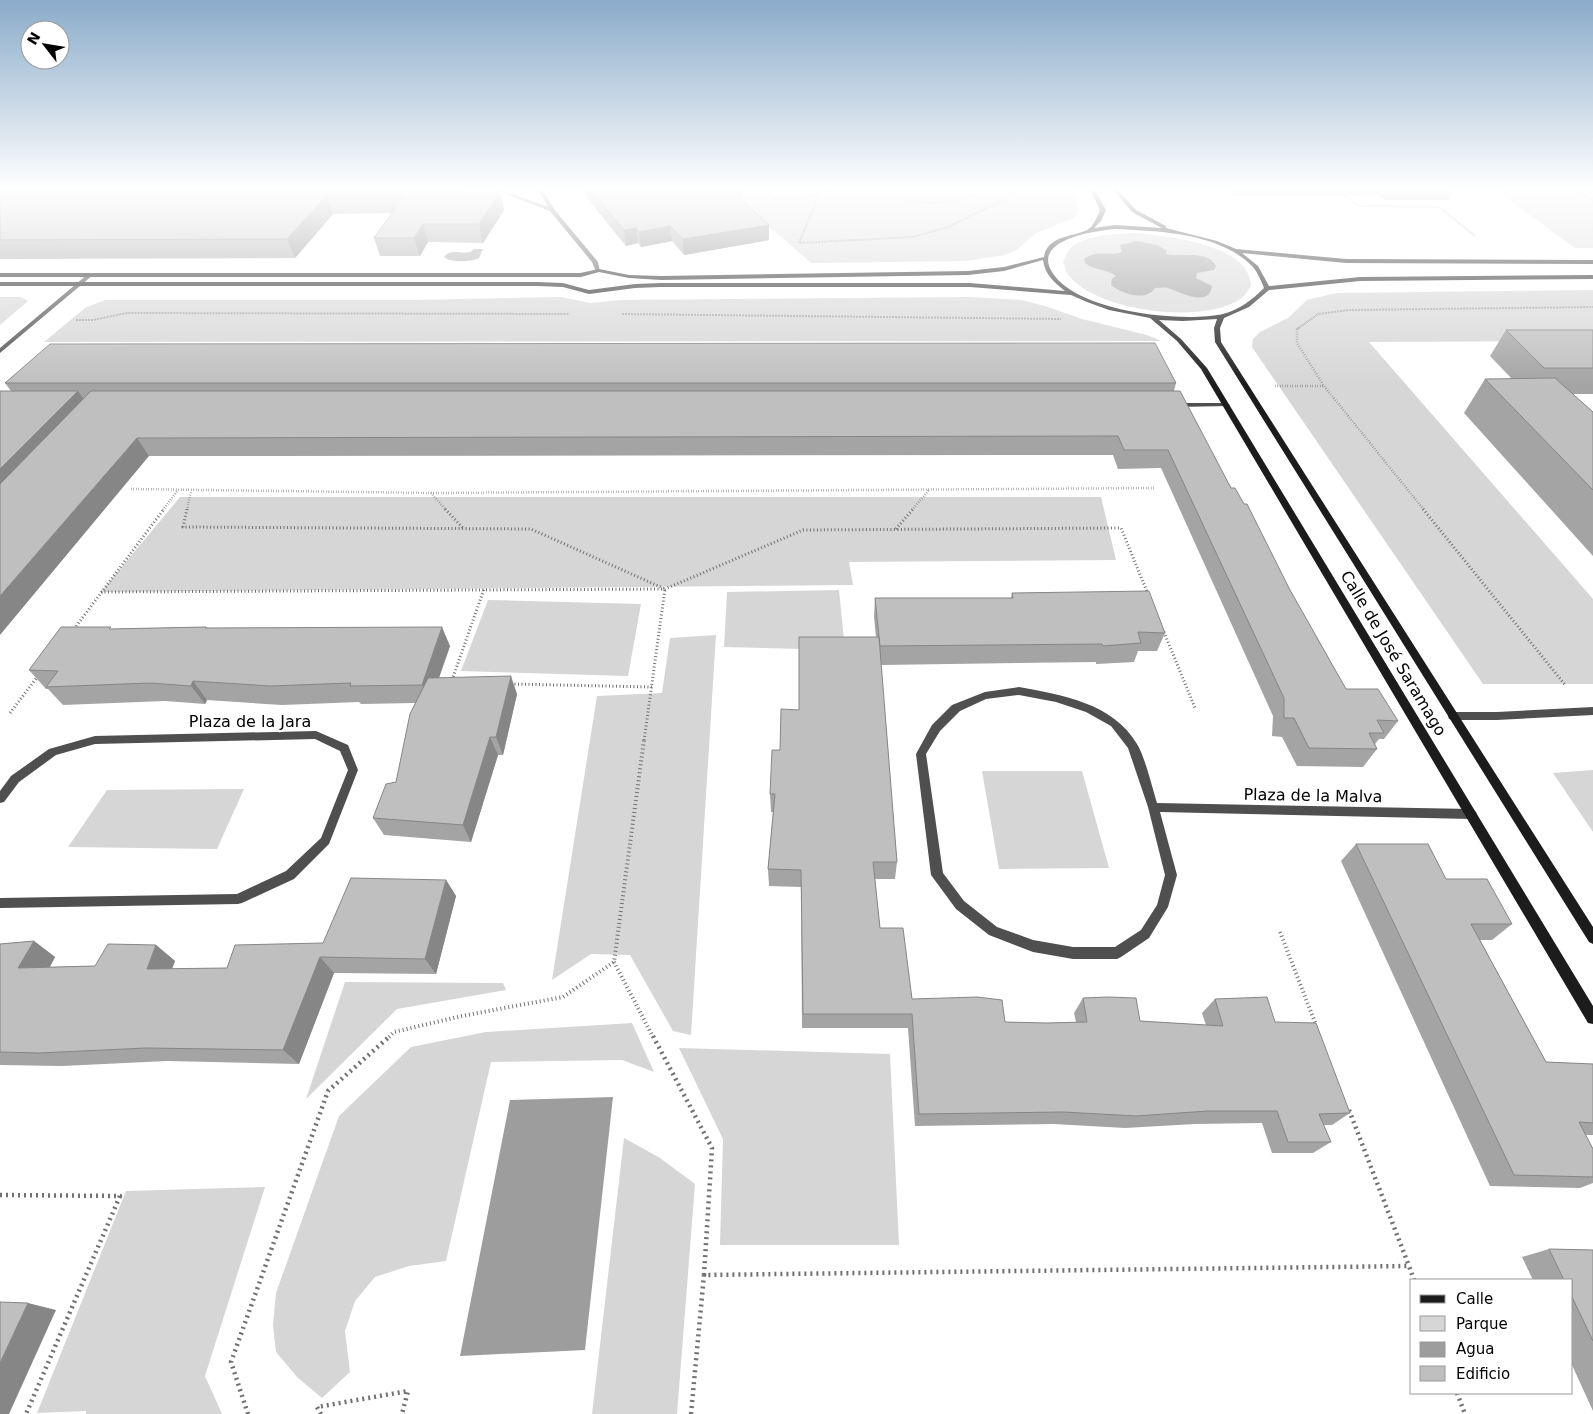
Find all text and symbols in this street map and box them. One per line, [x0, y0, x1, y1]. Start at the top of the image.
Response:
north arrow [20, 20, 70, 70]
text: N [24, 29, 44, 47]
street label: Calle de José Saramago [1337, 567, 1450, 739]
street label: Plaza de la Jara [189, 712, 311, 731]
street label: Plaza de la Malva [1243, 785, 1383, 806]
legend [1410, 1279, 1573, 1394]
text: Calle [1456, 1290, 1493, 1308]
text: Parque [1456, 1315, 1508, 1333]
text: Agua [1456, 1340, 1494, 1358]
text: Edificio [1456, 1365, 1510, 1383]

